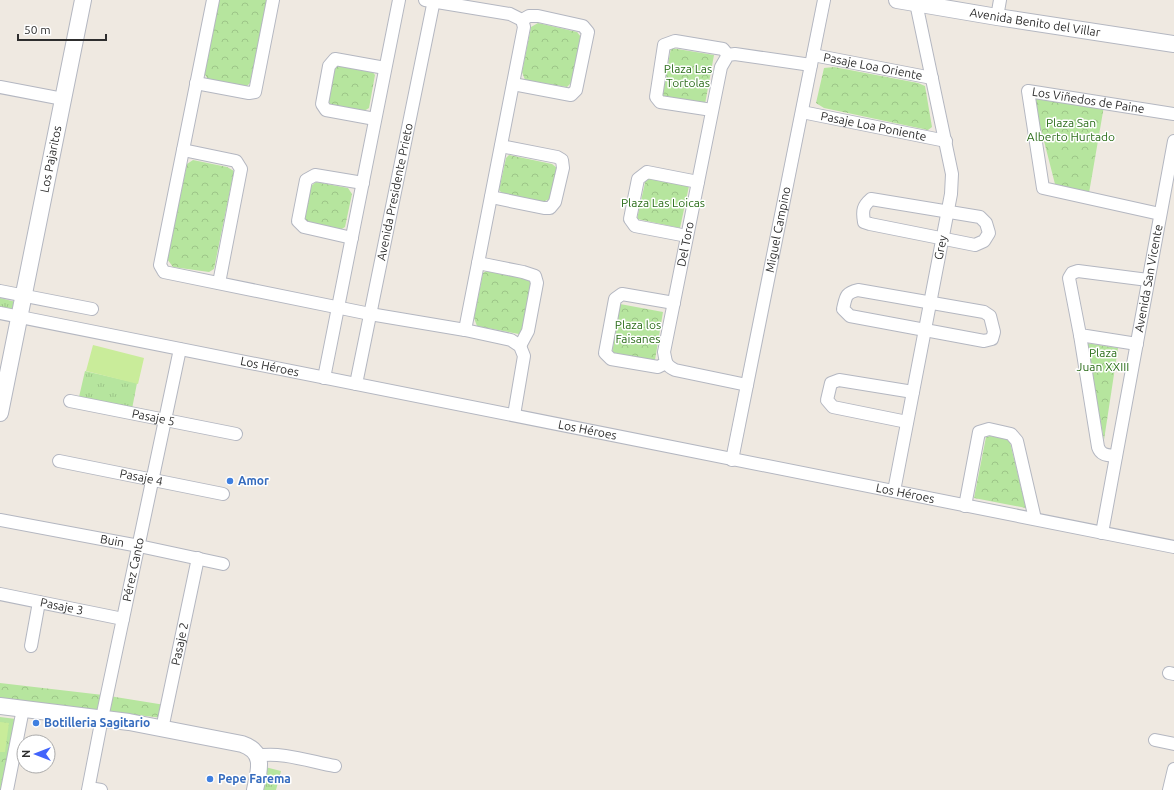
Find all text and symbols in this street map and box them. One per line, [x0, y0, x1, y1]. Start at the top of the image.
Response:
street label: Avenida Benito del Villar [969, 6, 1102, 39]
scale bar [18, 16, 106, 42]
text: 50 m [24, 23, 51, 36]
street label: Pasaje Loa Oriente [822, 50, 924, 82]
park label: Plaza Las Tortolas [664, 62, 712, 89]
street label: Los Viñedos de Paine [1031, 85, 1145, 115]
street label: Pasaje Loa Poniente [820, 109, 928, 143]
park label: Plaza San Alberto Hurtado [1027, 116, 1115, 143]
street label: Avenida Presidente Prieto [374, 122, 415, 262]
street label: Los Pajaritos [37, 124, 64, 194]
street label: Miguel Campino [763, 185, 793, 274]
park label: Plaza Las Loicas [621, 196, 705, 209]
street label: Del Toro [674, 220, 696, 268]
street label: Avenida San Vicente [1132, 223, 1165, 333]
street label: Grey [932, 234, 949, 261]
park label: Plaza los Faisanes [615, 318, 661, 345]
park label: Plaza Juan XXIII [1077, 346, 1129, 373]
street label: Los Héroes [239, 354, 300, 378]
street label: Pasaje 5 [131, 406, 176, 428]
street label: Los Héroes [557, 417, 618, 442]
street label: Pasaje 4 [119, 466, 164, 488]
place label: Amor [238, 474, 269, 487]
marker: Amor [225, 476, 235, 486]
street label: Los Héroes [875, 481, 936, 505]
street label: Buin [99, 532, 125, 549]
street label: Pérez Canto [120, 536, 146, 603]
street label: Pasaje 3 [39, 595, 85, 617]
street label: Pasaje 2 [169, 621, 190, 666]
place label: Botilleria Sagitario [44, 716, 150, 729]
marker: Botilleria Sagitario [31, 718, 41, 728]
north arrow [16, 734, 56, 774]
text: N [20, 750, 32, 758]
place label: Pepe Farema [218, 772, 291, 785]
marker: Pepe Farema [205, 774, 215, 784]

